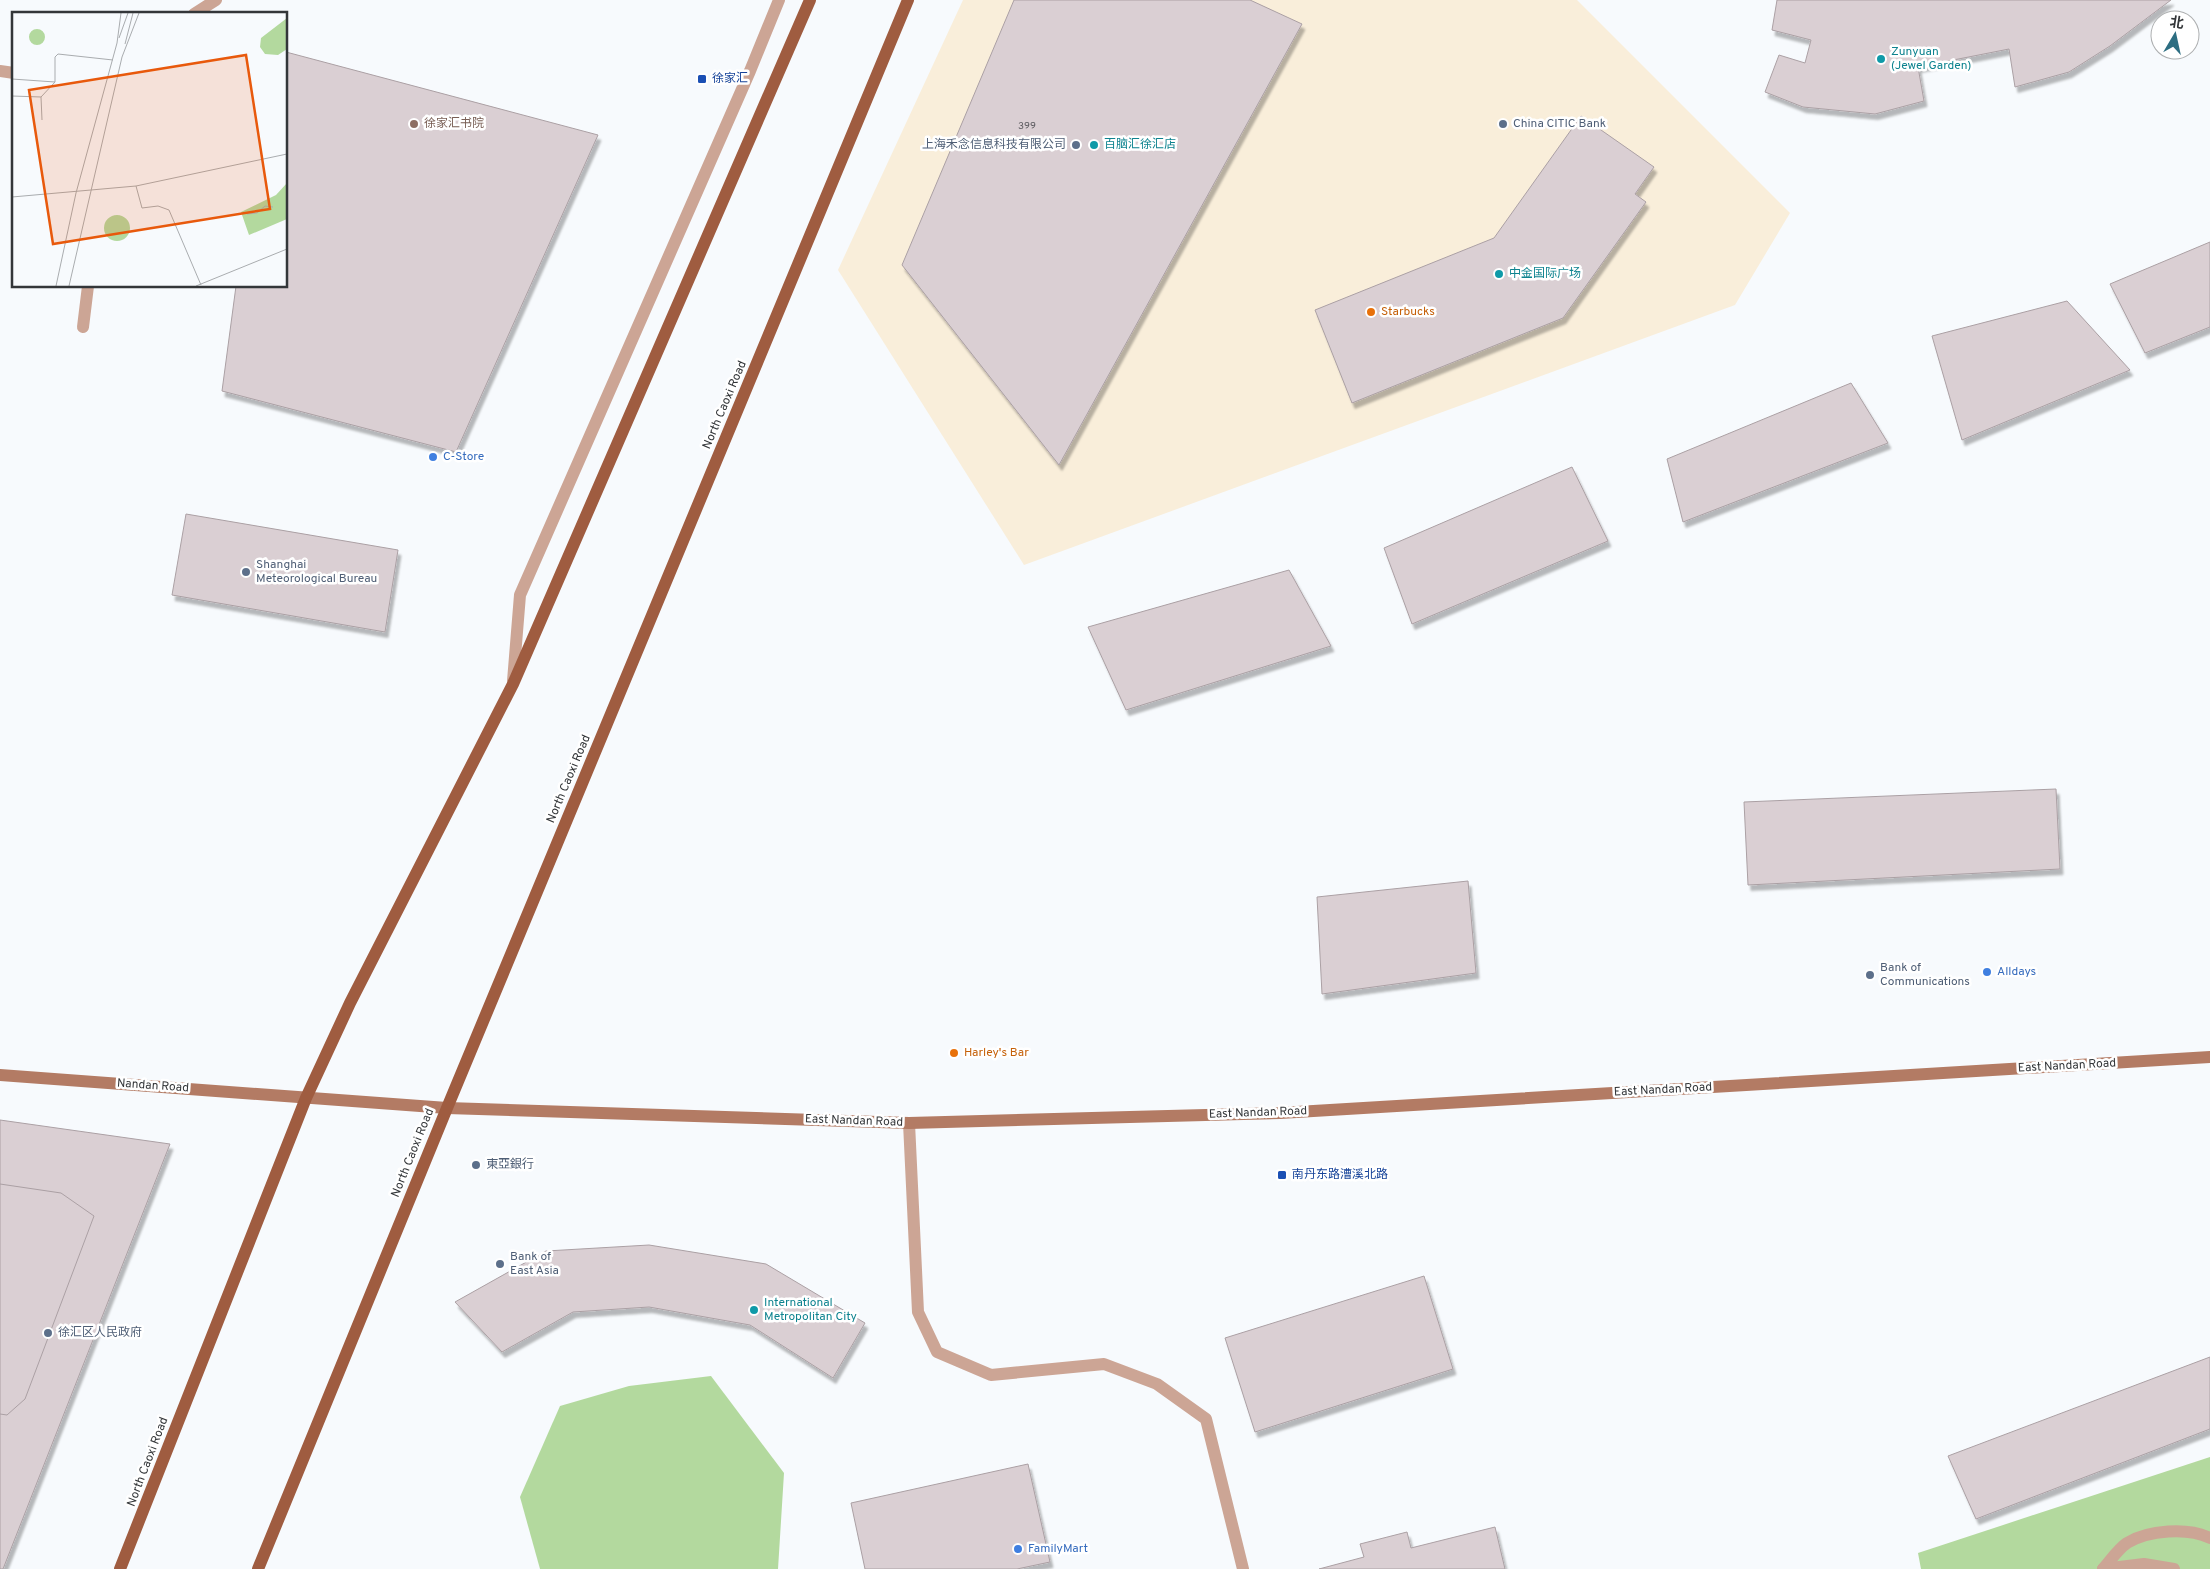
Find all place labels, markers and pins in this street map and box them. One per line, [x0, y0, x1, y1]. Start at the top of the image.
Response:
place label: Zunyuan (Jewel Garden) [1891, 44, 1971, 74]
marker: Zunyuan (Jewel Garden) [1875, 53, 1887, 65]
place label: 徐家汇 [712, 71, 748, 87]
marker: 徐家汇 [696, 73, 708, 85]
place label: 徐家汇书院 [424, 116, 484, 132]
place label: China CITIC Bank [1513, 116, 1606, 132]
marker: 徐家汇书院 [408, 118, 420, 130]
marker: China CITIC Bank [1497, 118, 1509, 130]
place label: 上海禾念信息科技有限公司 [922, 137, 1066, 153]
place label: 百脑汇徐汇店 [1104, 137, 1176, 153]
marker: 上海禾念信息科技有限公司 [1070, 139, 1082, 151]
marker: 百脑汇徐汇店 [1088, 139, 1100, 151]
place label: 中金国际广场 [1509, 266, 1581, 282]
marker: 中金国际广场 [1493, 268, 1505, 280]
place label: Starbucks [1381, 304, 1435, 320]
marker: Starbucks [1365, 306, 1377, 318]
place label: C-Store [443, 449, 484, 465]
marker: C-Store [427, 451, 439, 463]
place label: Shanghai Meteorological Bureau [256, 557, 377, 587]
marker: Shanghai Meteorological Bureau [240, 566, 252, 578]
place label: Bank of Communications [1880, 960, 1970, 990]
place label: Alldays [1997, 964, 2036, 980]
marker: Alldays [1981, 966, 1993, 978]
marker: Bank of Communications [1864, 969, 1876, 981]
place label: Harley's Bar [964, 1045, 1029, 1061]
marker: Harley's Bar [948, 1047, 960, 1059]
place label: 東亞銀行 [486, 1157, 534, 1173]
marker: 東亞銀行 [470, 1159, 482, 1171]
place label: 南丹东路漕溪北路 [1292, 1167, 1388, 1183]
marker: 南丹东路漕溪北路 [1276, 1169, 1288, 1181]
place label: Bank of East Asia [510, 1249, 559, 1279]
marker: Bank of East Asia [494, 1258, 506, 1270]
place label: International Metropolitan City [764, 1295, 857, 1325]
marker: International Metropolitan City [748, 1304, 760, 1316]
place label: 徐汇区人民政府 [58, 1325, 142, 1341]
marker: 徐汇区人民政府 [42, 1327, 54, 1339]
place label: FamilyMart [1028, 1541, 1088, 1557]
marker: FamilyMart [1012, 1543, 1024, 1555]

